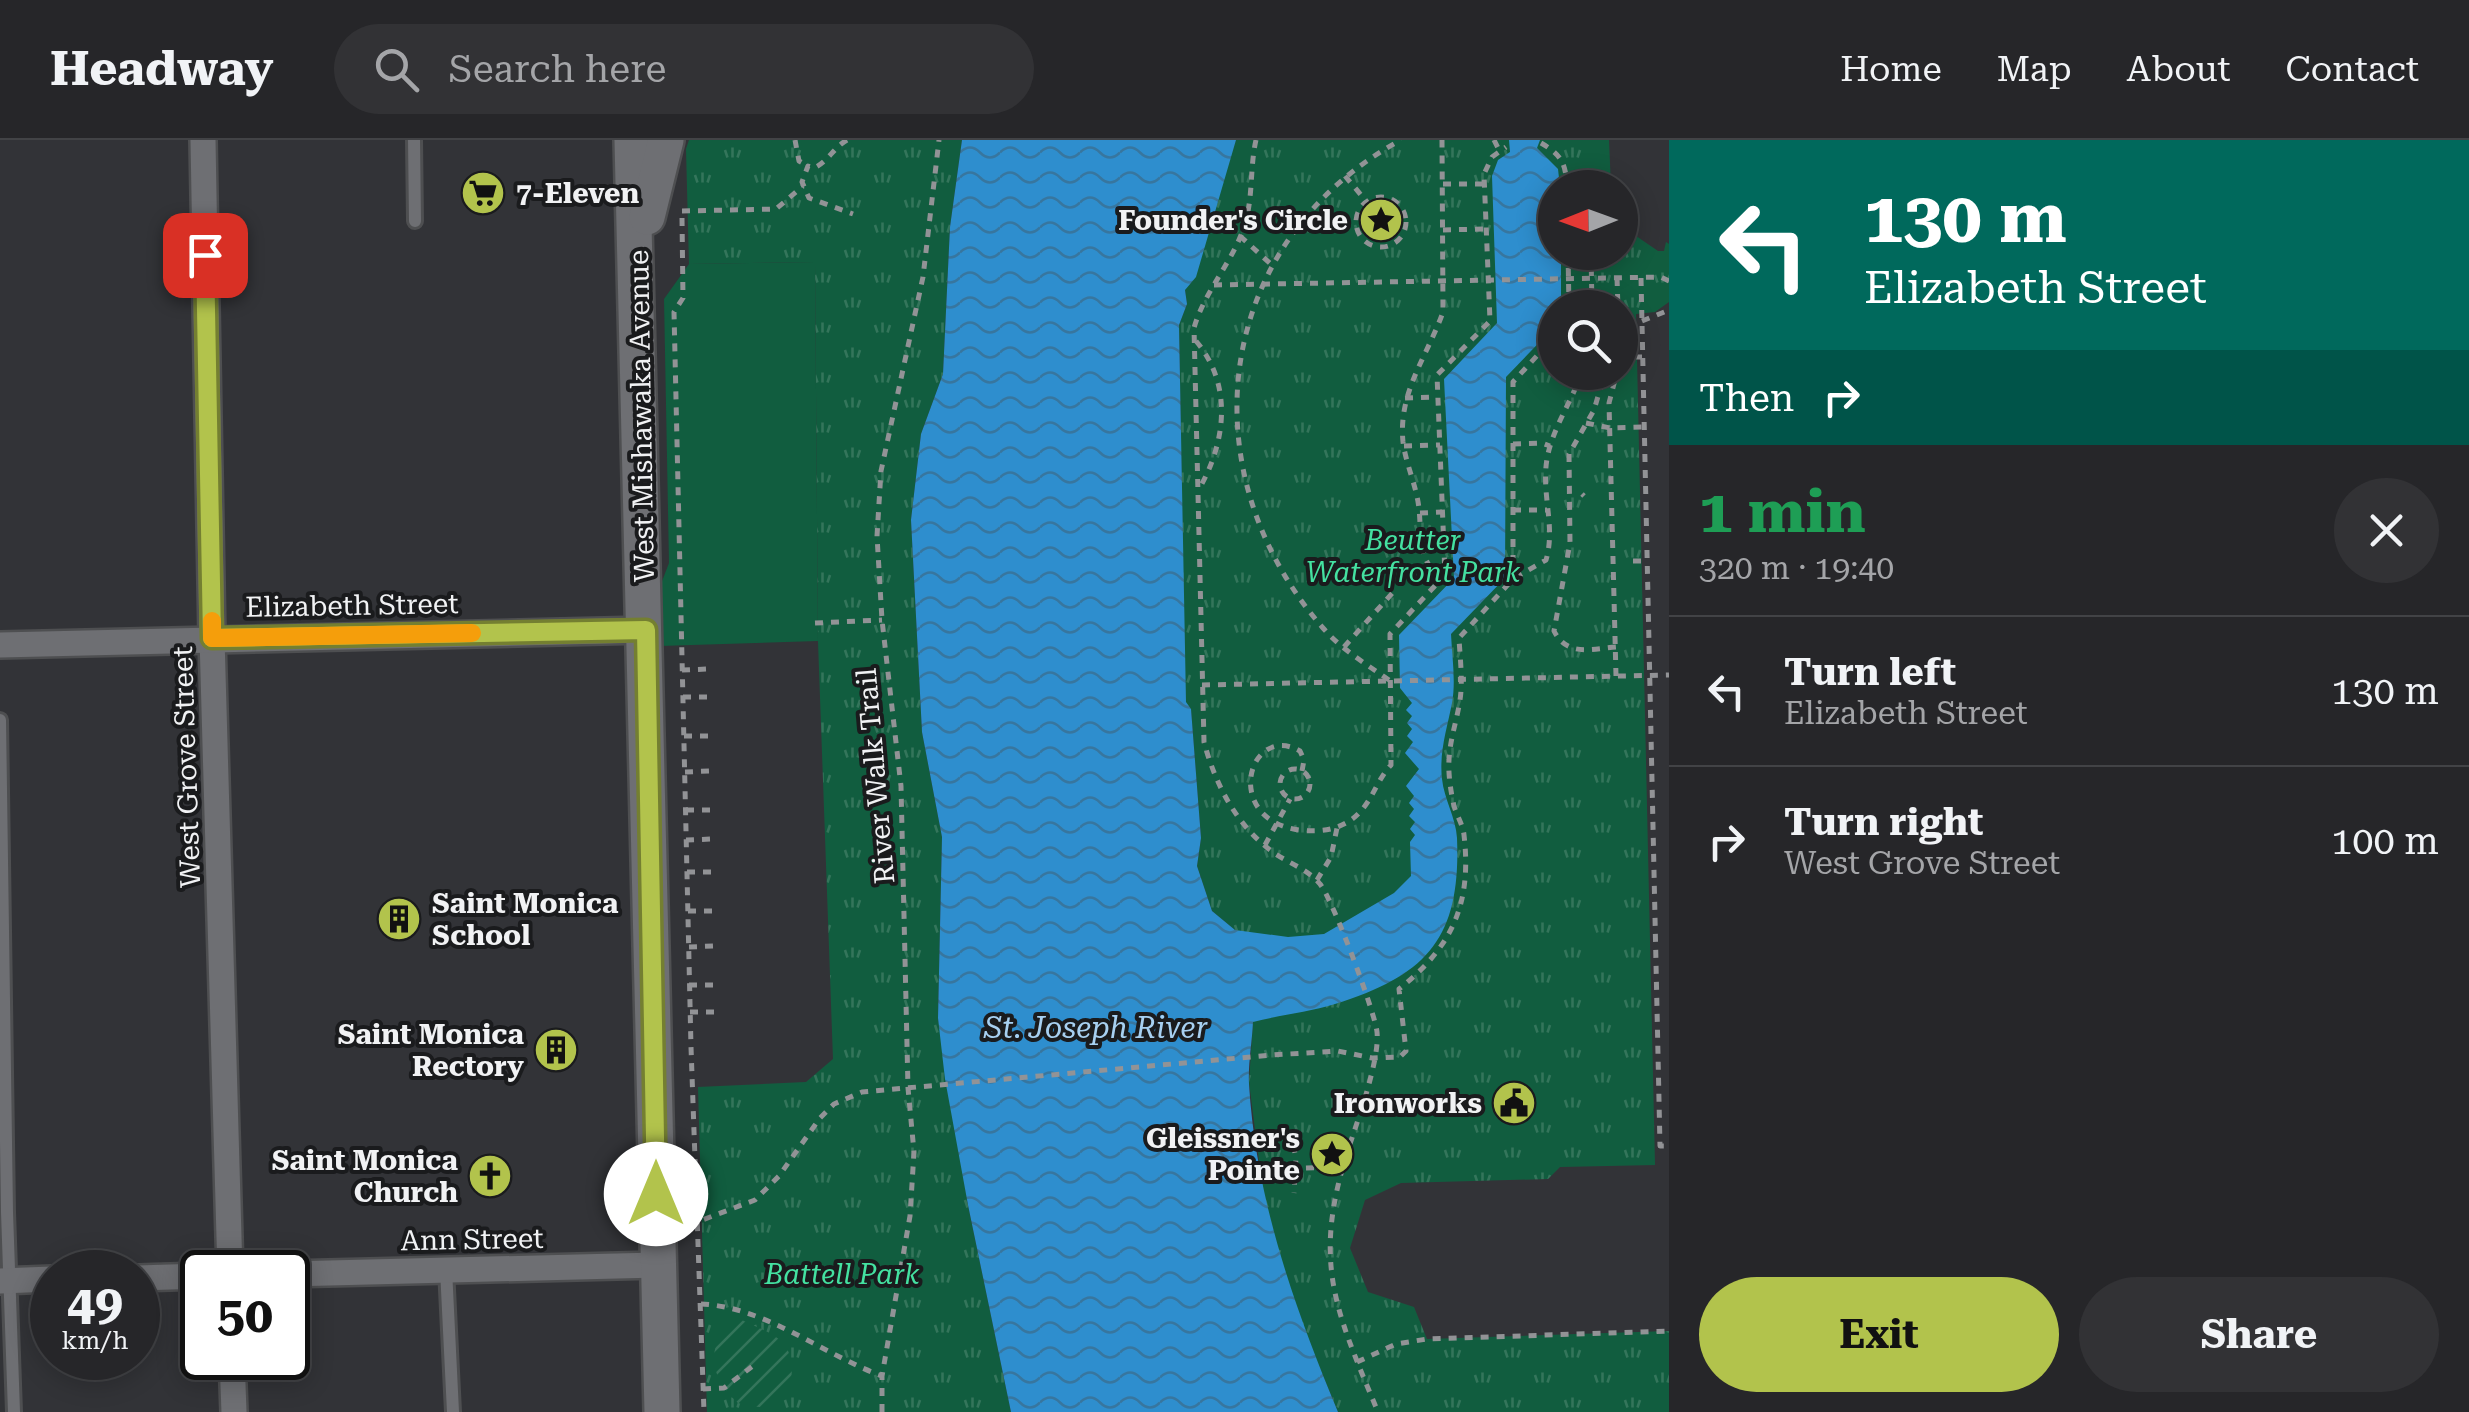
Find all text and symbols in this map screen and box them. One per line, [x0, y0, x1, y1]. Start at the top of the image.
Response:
search box [334, 24, 1034, 114]
text: Headway [50, 41, 274, 97]
icon: search [369, 42, 424, 97]
text: Search here [449, 47, 666, 91]
text: Home [1840, 49, 1942, 90]
text: Map [1997, 49, 2072, 90]
text: About [2127, 49, 2231, 90]
text: Contact [2286, 49, 2419, 90]
supermarket icon: 7-Eleven [460, 170, 506, 216]
north arrow [1538, 170, 1638, 270]
map controls [1538, 170, 1638, 390]
place label: 7-Eleven [516, 177, 639, 210]
text: 130 m [1864, 177, 2067, 259]
icon: left [1699, 180, 1829, 310]
place icon: Founder's Circle [1358, 197, 1404, 243]
place label: Founder's Circle [1118, 204, 1348, 237]
pin [163, 213, 248, 298]
icon: arrive [178, 228, 233, 283]
street label: West Mishawaka Avenue [622, 249, 661, 583]
text: Elizabeth Street [1864, 261, 2207, 314]
button: search [1538, 290, 1638, 390]
icon: right [1814, 370, 1869, 425]
text: Then [1699, 376, 1794, 420]
text: 1 min [1699, 476, 1866, 547]
button: close [2334, 478, 2439, 583]
park label: Beutter Waterfront Park [1306, 524, 1521, 589]
text: 320 m · 19:40 [1699, 549, 1894, 587]
street label: Elizabeth Street [245, 587, 459, 624]
street label: West Grove Street [166, 646, 207, 888]
text: Turn left [1784, 650, 1956, 694]
icon: left [1699, 664, 1754, 719]
street label: River Walk Trail [850, 666, 901, 885]
text: 130 m [2331, 669, 2439, 713]
text: Elizabeth Street [1784, 694, 2028, 732]
text: Turn right [1784, 800, 1983, 844]
icon: right [1699, 814, 1754, 869]
text: 100 m [2331, 819, 2439, 863]
text: West Grove Street [1784, 844, 2060, 882]
place label: Saint Monica School [432, 887, 619, 952]
building icon: Saint Monica School [376, 896, 422, 942]
water label: St. Joseph River [983, 1010, 1208, 1045]
place label: Saint Monica Rectory [338, 1018, 525, 1083]
building icon: Saint Monica Rectory [533, 1027, 579, 1073]
public building icon: Ironworks [1491, 1080, 1537, 1126]
place label: Ironworks [1334, 1087, 1482, 1120]
place label: Gleissner's Pointe [1146, 1122, 1300, 1187]
place icon: Gleissner's Pointe [1309, 1131, 1355, 1177]
position arrow [604, 1142, 708, 1246]
place label: Saint Monica Church [272, 1144, 459, 1209]
church icon: Saint Monica Church [467, 1153, 513, 1199]
street label: Ann Street [400, 1222, 544, 1257]
speed limit sign: 50 [180, 1250, 310, 1380]
park label: Battell Park [764, 1258, 920, 1291]
text: 49 [67, 1274, 123, 1332]
button: Exit [1699, 1277, 2059, 1392]
button: Share [2079, 1277, 2439, 1392]
text: km/h [62, 1326, 128, 1355]

